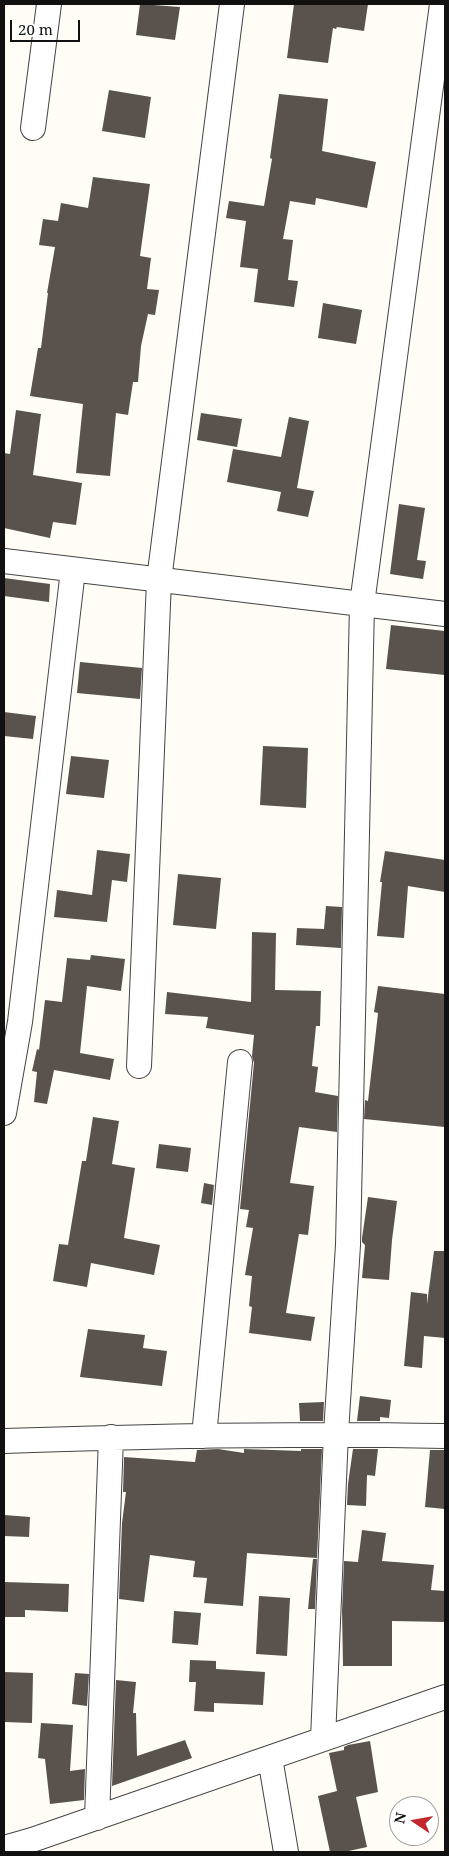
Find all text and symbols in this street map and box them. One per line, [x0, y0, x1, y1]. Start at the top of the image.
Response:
scale bar [12, 10, 82, 42]
text: 20 m [18, 19, 53, 39]
north arrow [389, 1796, 439, 1846]
text: N [389, 1811, 410, 1825]

